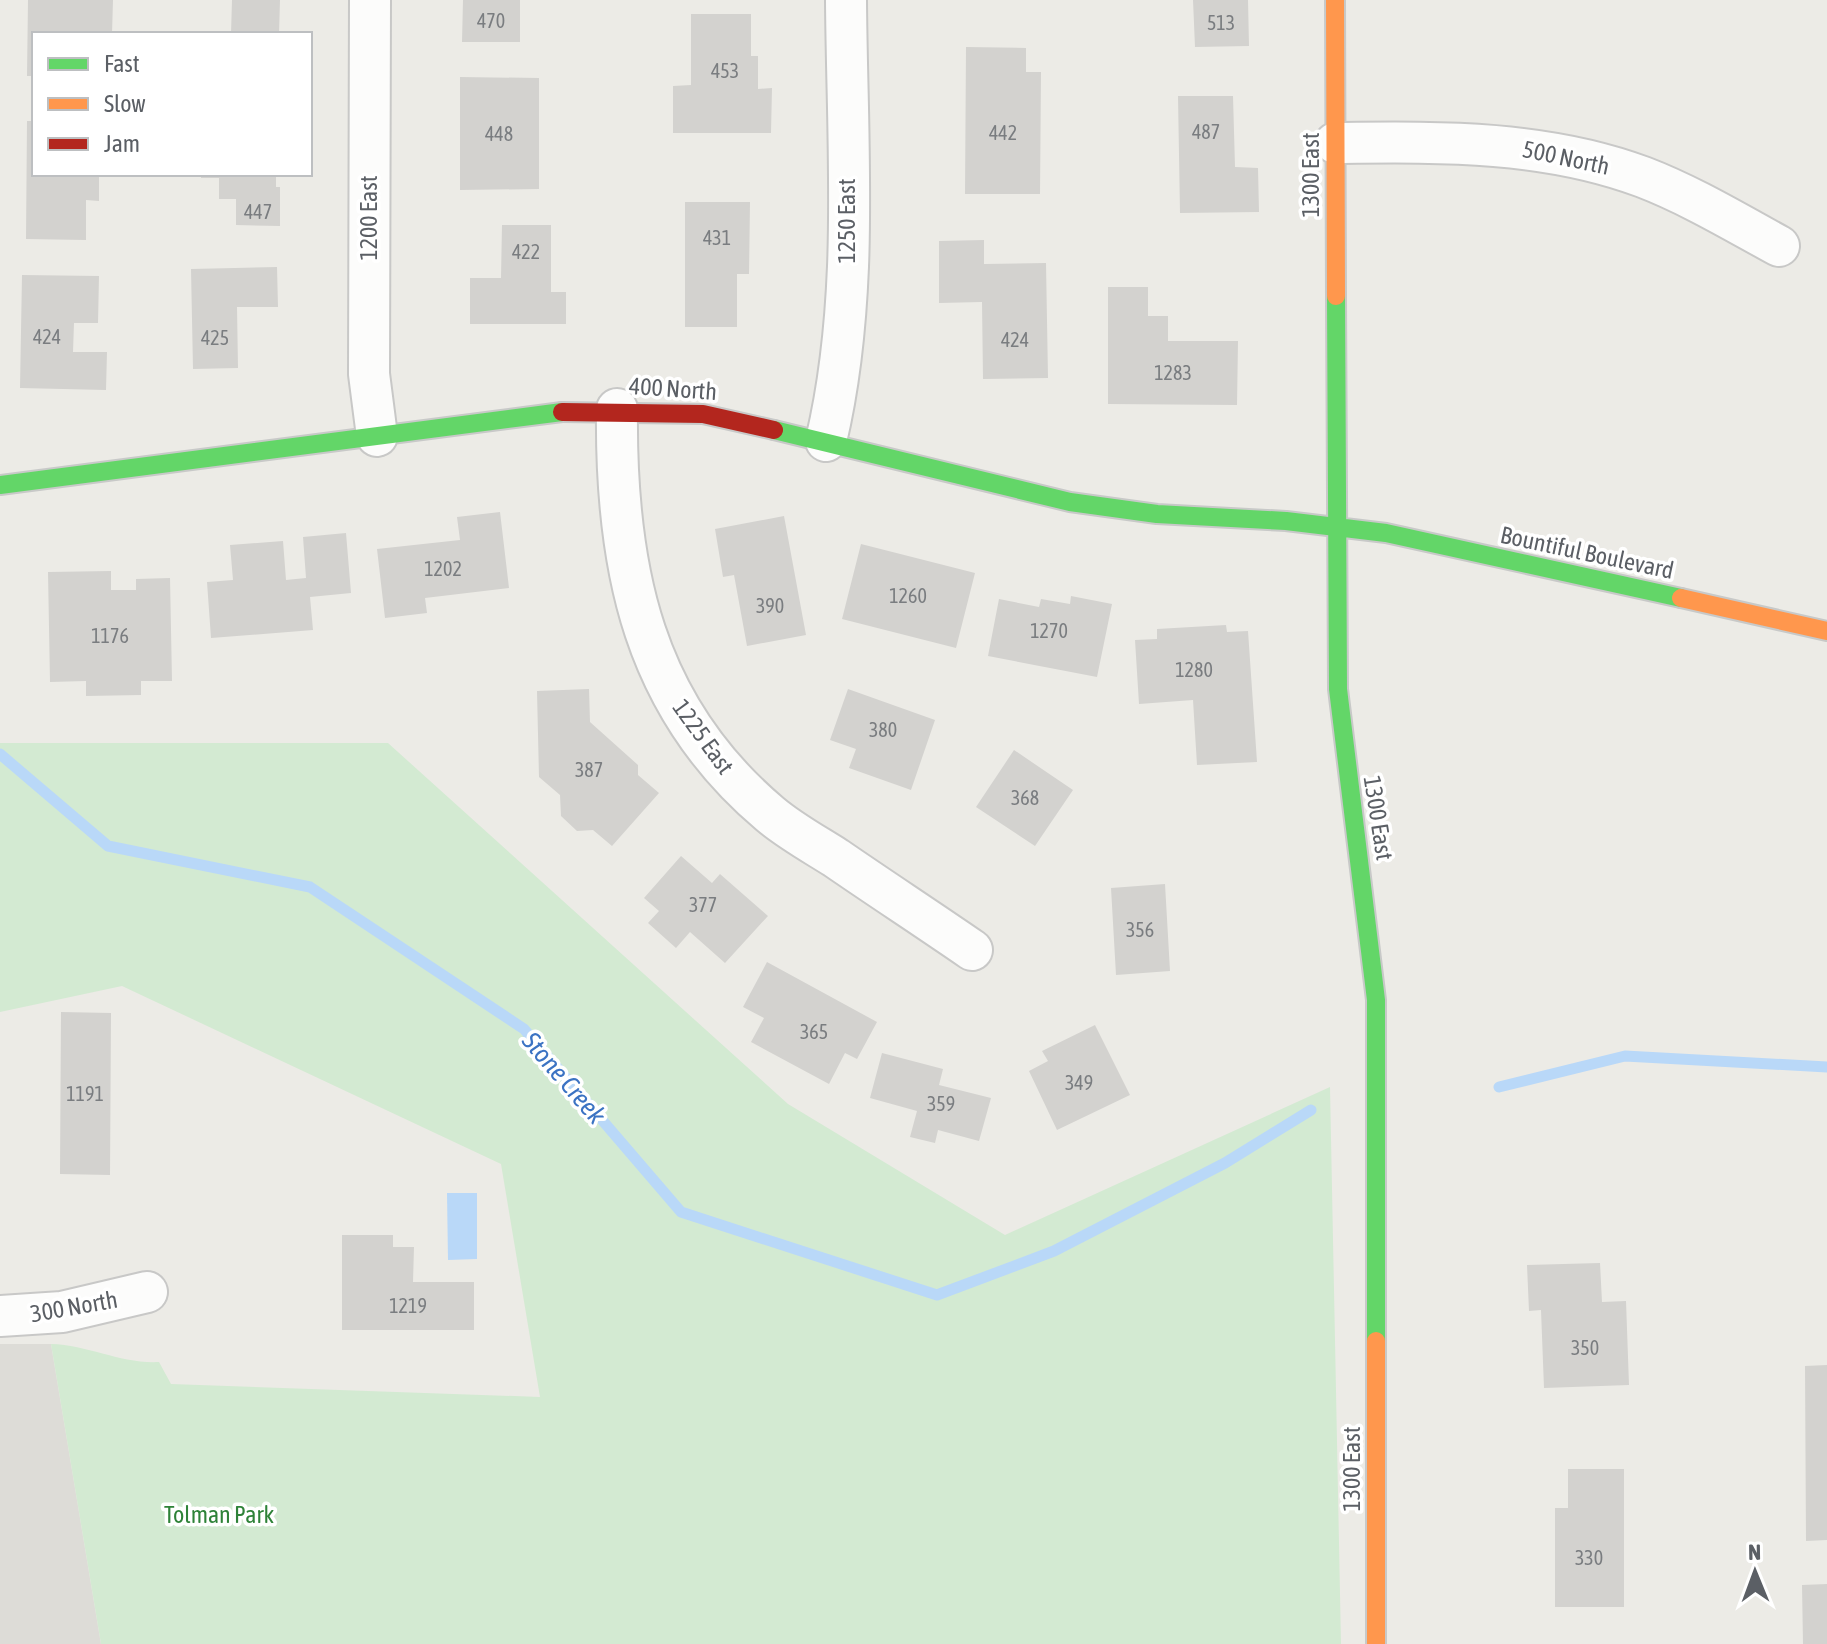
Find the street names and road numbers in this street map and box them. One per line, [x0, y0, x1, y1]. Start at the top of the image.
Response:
street label: 1300 East [1297, 132, 1324, 218]
street label: 500 North [1520, 135, 1612, 180]
street label: 1200 East [355, 175, 382, 261]
street label: 1250 East [833, 178, 860, 264]
street label: 400 North [628, 372, 718, 405]
street label: Bountiful Boulevard [1498, 521, 1676, 584]
street label: 1225 East [667, 694, 739, 779]
street label: 1300 East [1358, 774, 1399, 862]
street label: 300 North [28, 1286, 120, 1327]
street label: 1300 East [1338, 1426, 1365, 1512]

